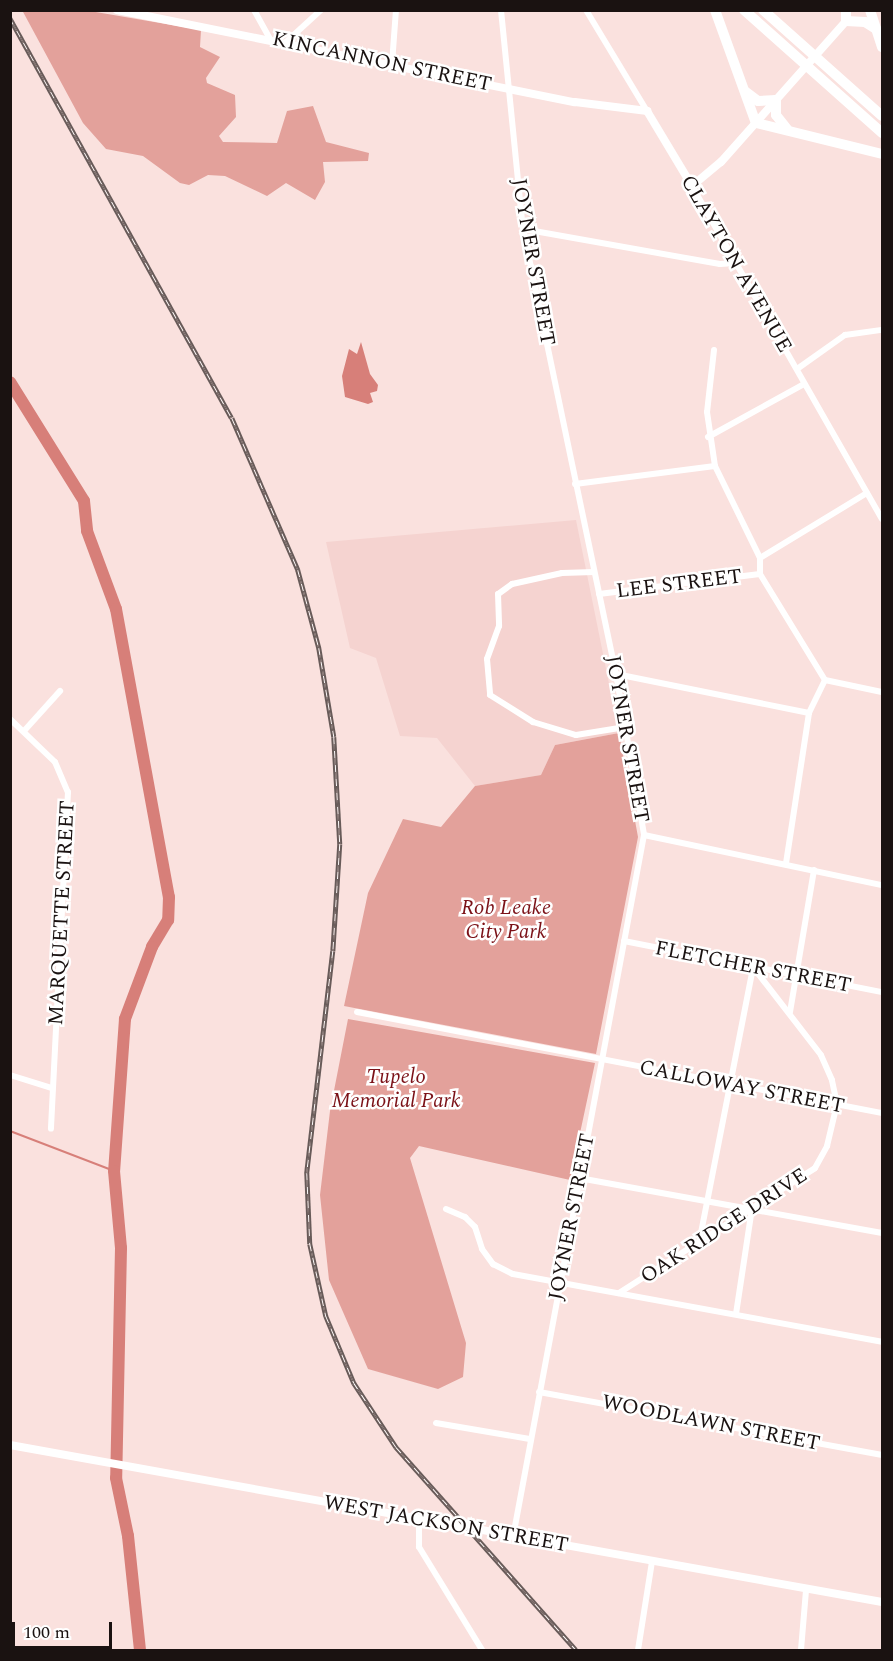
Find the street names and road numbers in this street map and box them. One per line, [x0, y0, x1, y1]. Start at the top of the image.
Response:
street label: KINCANNON STREET [270, 26, 494, 98]
street label: CLAYTON AVENUE [675, 171, 797, 357]
street label: JOYNER STREET [506, 176, 560, 348]
street label: LEE STREET [615, 564, 743, 604]
street label: JOYNER STREET [600, 653, 654, 825]
street label: MARQUETTE STREET [44, 800, 80, 1026]
street label: FLETCHER STREET [653, 936, 853, 998]
street label: CALLOWAY STREET [637, 1055, 847, 1119]
street label: JOYNER STREET [543, 1131, 601, 1303]
street label: OAK RIDGE DRIVE [636, 1163, 812, 1289]
street label: WOODLAWN STREET [600, 1389, 822, 1457]
street label: WEST JACKSON STREET [322, 1490, 570, 1558]

